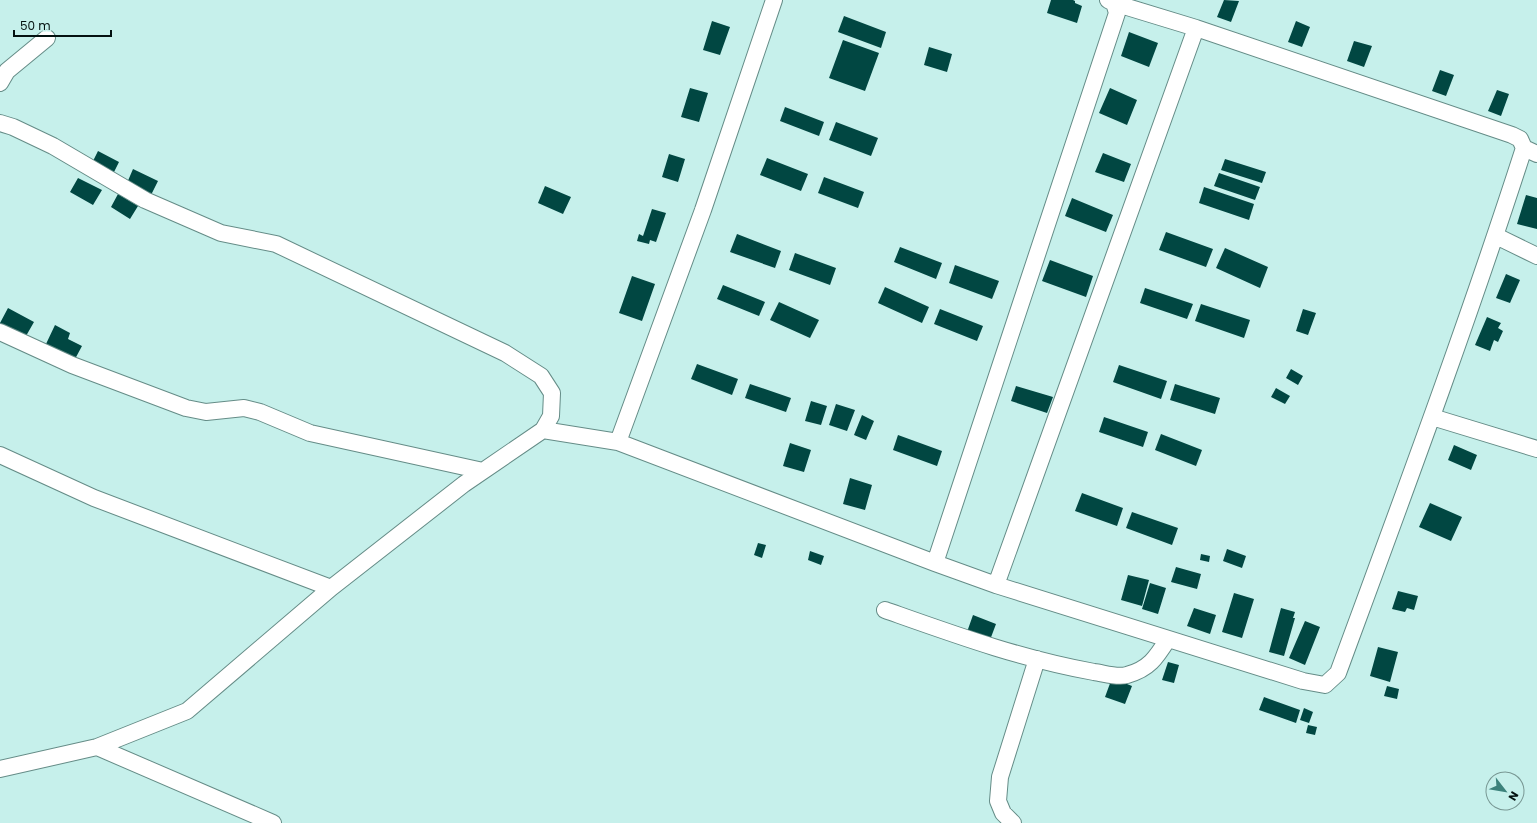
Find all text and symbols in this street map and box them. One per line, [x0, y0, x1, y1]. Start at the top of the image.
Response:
scale bar [14, 12, 111, 38]
text: 50 m [20, 17, 51, 34]
north arrow [1485, 771, 1525, 811]
text: N [1505, 788, 1523, 804]

